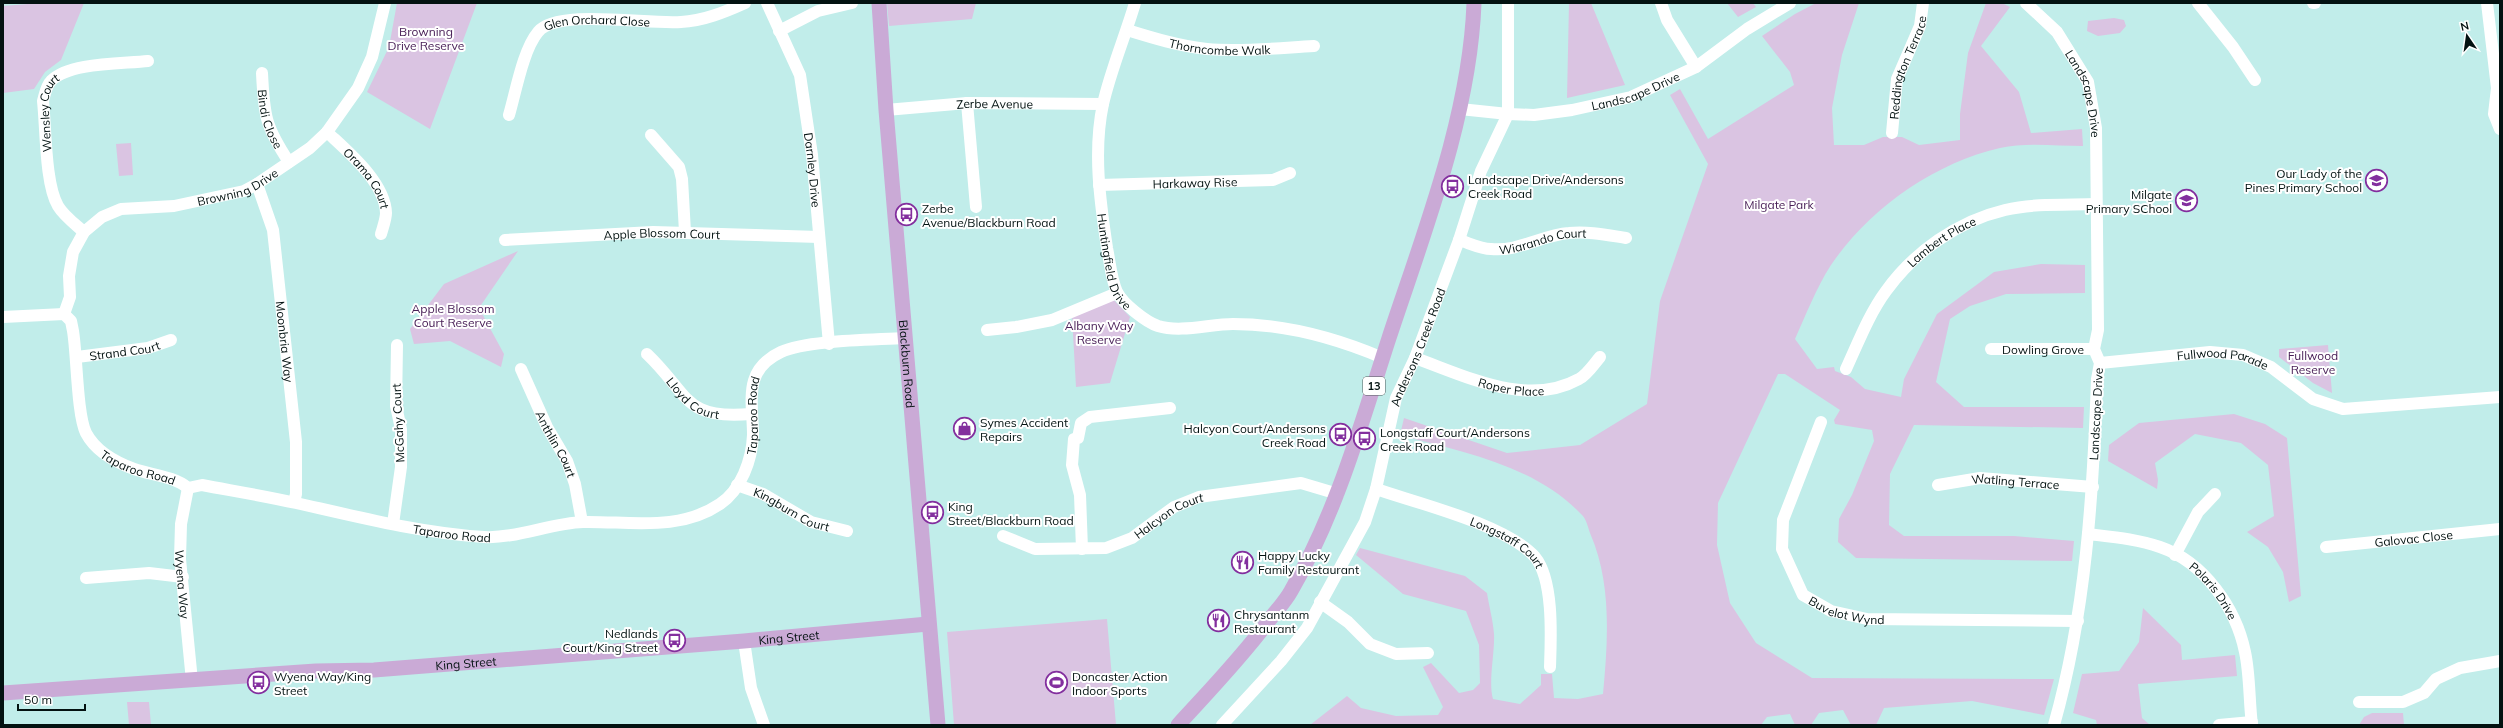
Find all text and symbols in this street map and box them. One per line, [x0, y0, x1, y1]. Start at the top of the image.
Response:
street label: Glen Orchard Close [541, 11, 651, 34]
street label: Reddington Terrace [1886, 15, 1929, 120]
north arrow [2447, 16, 2487, 56]
text: N [2459, 19, 2470, 34]
park label: Browning Drive Reserve [388, 24, 464, 53]
street label: Thorncombe Walk [1168, 35, 1272, 58]
street label: Landscape Drive [2062, 47, 2104, 138]
street label: Landscape Drive [1590, 68, 1682, 113]
street label: Wensley Court [36, 70, 62, 153]
street label: Bindi Close [255, 89, 286, 151]
street label: Zerbe Avenue [956, 95, 1033, 111]
street label: Darnley Drive [801, 131, 824, 208]
street label: Orama Court [341, 144, 393, 210]
street label: Browning Drive [196, 165, 281, 208]
place label: Our Lady of the Pines Primary School [2245, 166, 2362, 195]
school or university icon: Our Lady of the Pines Primary School [2364, 167, 2390, 193]
place label: Landscape Drive/Andersons Creek Road [1468, 172, 1624, 201]
bus stop icon: Landscape Drive/Andersons Creek Road [1440, 173, 1466, 199]
street label: Harkaway Rise [1152, 174, 1237, 191]
place label: Milgate Primary SChool [2086, 187, 2172, 216]
school or university icon: Milgate Primary SChool [2174, 188, 2200, 214]
park label: Milgate Park [1744, 197, 1815, 212]
place label: Zerbe Avenue/Blackburn Road [922, 201, 1056, 230]
bus stop icon: Zerbe Avenue/Blackburn Road [893, 202, 919, 228]
street label: Huntingfield Drive [1095, 212, 1135, 313]
street label: Lambert Place [1904, 213, 1978, 270]
street label: Apple Blossom Court [603, 224, 720, 242]
street label: Wiarando Court [1498, 225, 1587, 257]
street label: Andersons Creek Road [1387, 286, 1448, 408]
street label: Moonbria Way [273, 300, 297, 384]
park label: Apple Blossom Court Reserve [412, 301, 494, 330]
park label: Albany Way Reserve [1065, 318, 1134, 347]
street label: Blackburn Road [896, 319, 919, 409]
street label: Strand Court [88, 337, 162, 363]
street label: Dowling Grove [2002, 342, 2084, 357]
street label: Fullwood Parade [2176, 344, 2271, 373]
park label: Fullwood Reserve [2288, 348, 2338, 377]
street label: Landscape Drive [2086, 367, 2106, 461]
street label: Lloyd Court [664, 374, 720, 422]
street label: Taparoo Road [743, 374, 762, 456]
street label: Roper Place [1477, 374, 1545, 398]
road number: 13 [1363, 377, 1385, 395]
street label: McGahy Court [388, 383, 408, 463]
street label: Anthlin Court [533, 408, 580, 479]
place label: Symes Accident Repairs [980, 415, 1068, 444]
shop icon: Symes Accident Repairs [952, 416, 978, 442]
place label: Halcyon Court/Andersons Creek Road [1184, 421, 1326, 450]
bus stop icon: Halcyon Court/Andersons Creek Road [1328, 422, 1354, 448]
place label: Longstaff Court/Andersons Creek Road [1380, 425, 1530, 454]
bus stop icon: Longstaff Court/Andersons Creek Road [1352, 426, 1378, 452]
street label: Taparoo Road [98, 446, 178, 487]
street label: Watling Terrace [1970, 470, 2060, 492]
street label: Kingburn Court [752, 484, 831, 534]
street label: Halcyon Court [1131, 489, 1204, 542]
place label: King Street/Blackburn Road [948, 499, 1074, 528]
bus stop icon: King Street/Blackburn Road [920, 500, 946, 526]
street label: Longstaff Court [1468, 513, 1548, 570]
street label: Taparoo Road [412, 521, 491, 545]
street label: Galovac Close [2374, 526, 2453, 549]
place label: Happy Lucky Family Restaurant [1258, 548, 1359, 577]
street label: Wyena Way [172, 549, 193, 620]
restaurant icon: Happy Lucky Family Restaurant [1230, 549, 1256, 575]
street label: Polaris Drive [2187, 558, 2241, 622]
street label: Buvelot Wynd [1806, 592, 1885, 627]
place label: Chrysantanm Restaurant [1234, 607, 1309, 636]
restaurant icon: Chrysantanm Restaurant [1205, 608, 1231, 634]
place label: Nedlands Court/King Street [562, 626, 658, 655]
bus stop icon: Nedlands Court/King Street [661, 627, 687, 653]
street label: King Street [758, 627, 820, 647]
street label: King Street [435, 653, 497, 673]
place label: Wyena Way/King Street [274, 669, 371, 698]
place label: Doncaster Action Indoor Sports [1072, 669, 1168, 698]
bus stop icon: Wyena Way/King Street [246, 670, 272, 696]
sports icon: Doncaster Action Indoor Sports [1043, 670, 1069, 696]
scale bar [18, 686, 85, 712]
text: 50 m [24, 692, 52, 707]

